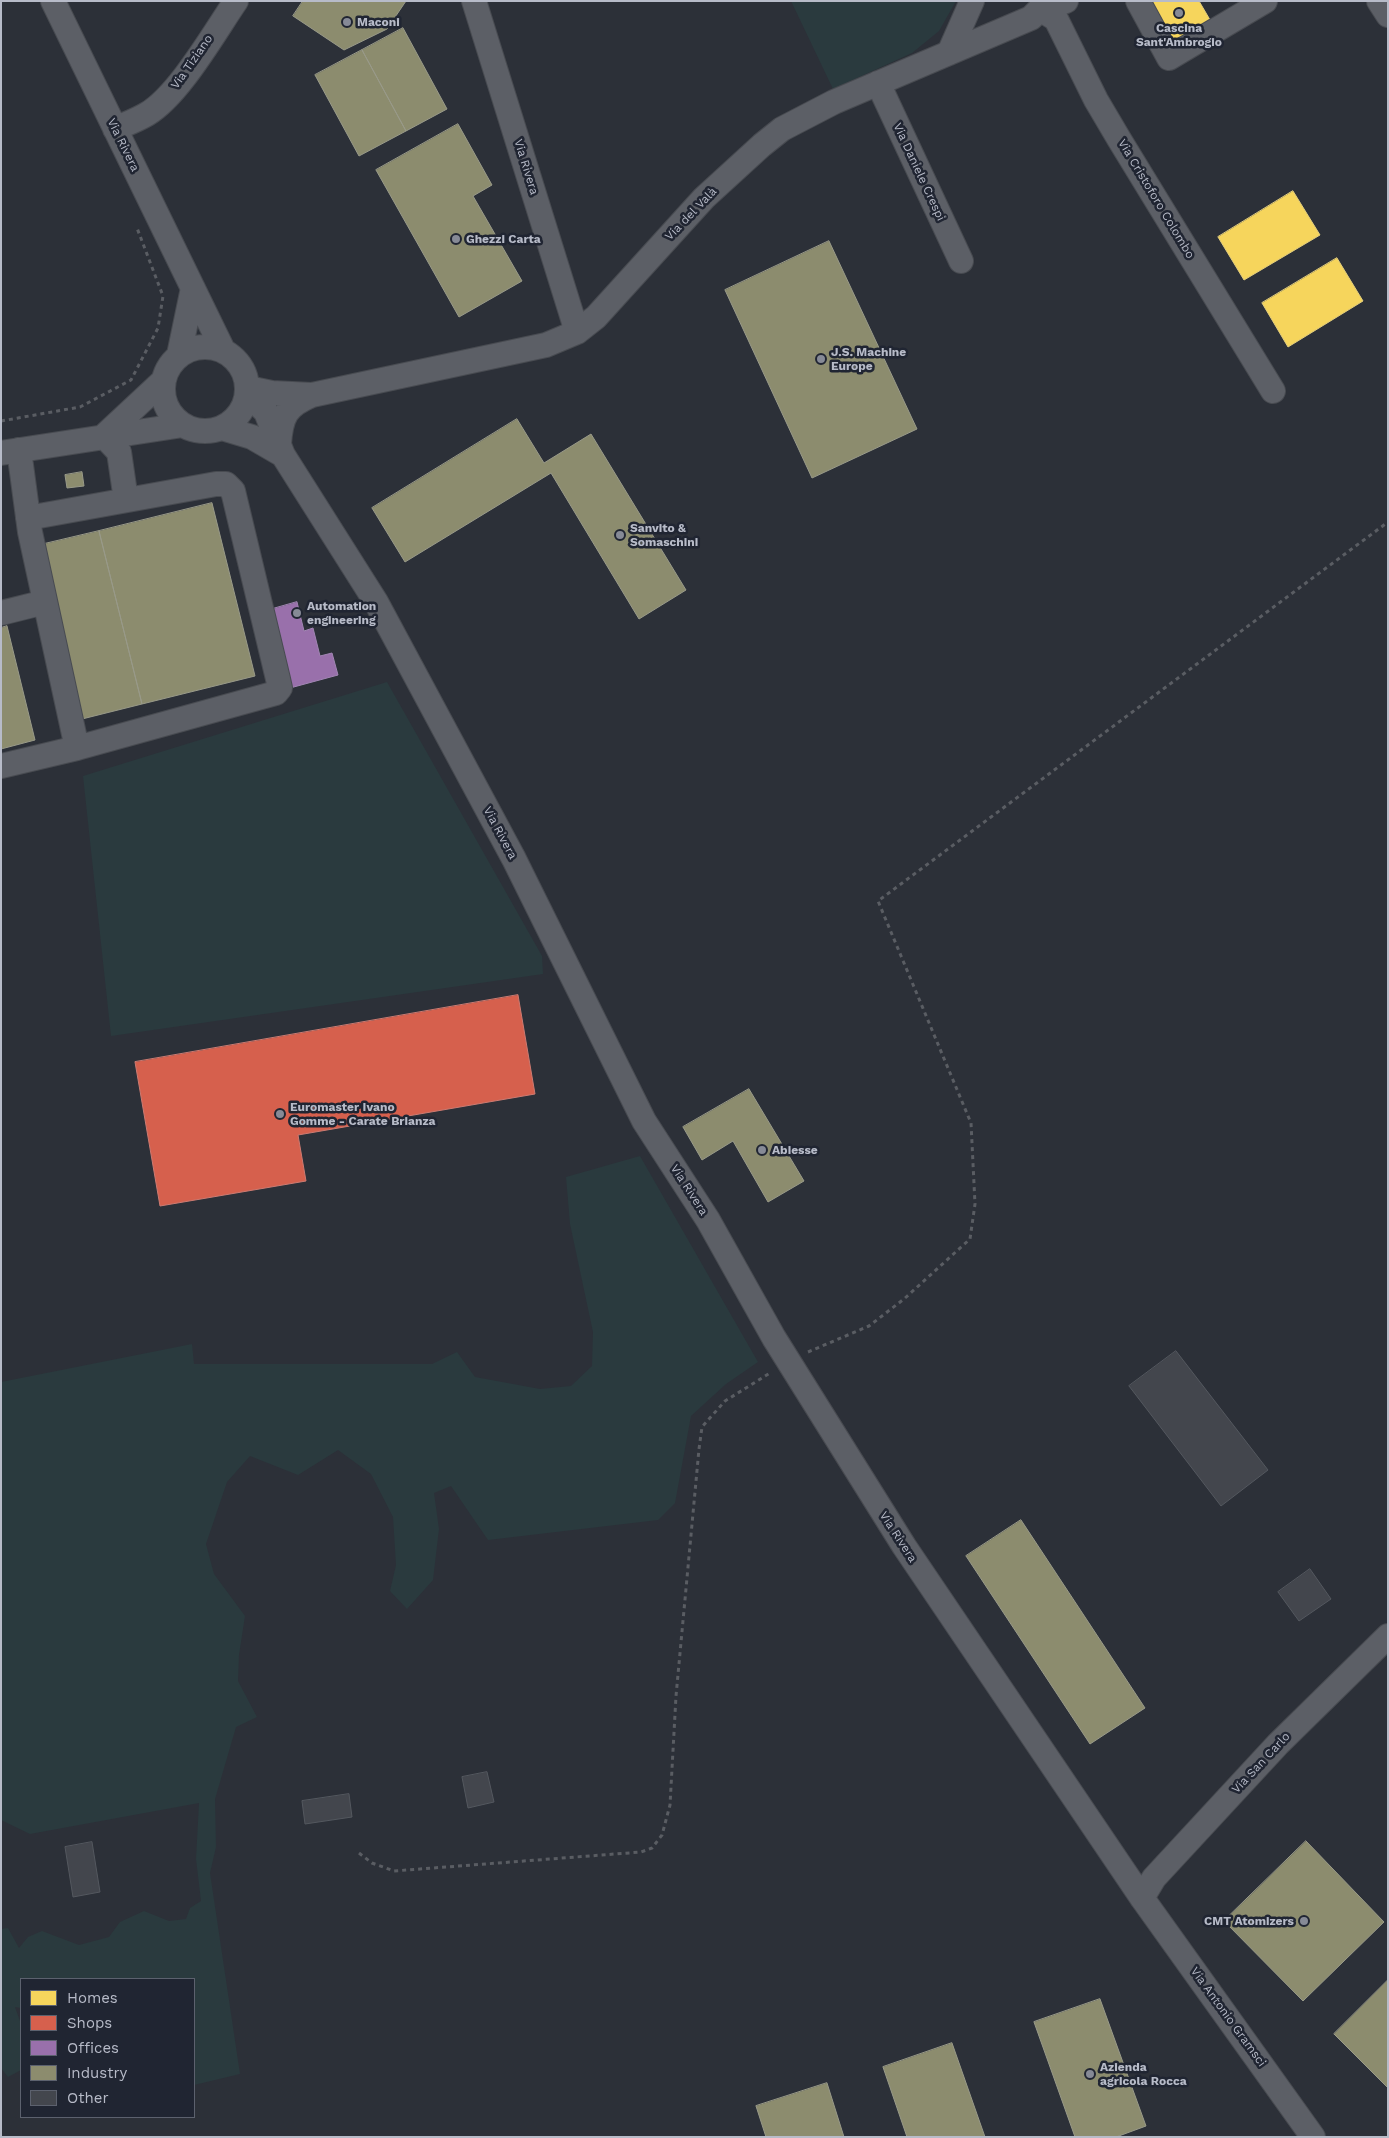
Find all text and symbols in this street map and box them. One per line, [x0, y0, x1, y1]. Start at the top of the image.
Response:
marker: Cascina Sant'Ambrogio [1173, 7, 1185, 19]
place label: Maconi [357, 15, 400, 29]
marker: Maconi [341, 16, 353, 28]
place label: Cascina Sant'Ambrogio [1136, 21, 1222, 49]
street label: Via Tiziano [168, 32, 216, 92]
street label: Via Rivera [104, 116, 142, 174]
street label: Via Daniele Crespi [890, 121, 948, 223]
street label: Via Rivera [511, 137, 541, 197]
street label: Via Cristoforo Colombo [1115, 137, 1197, 261]
street label: Via del Valà [662, 184, 720, 244]
place label: Ghezzi Carta [466, 232, 541, 246]
marker: Ghezzi Carta [450, 233, 462, 245]
place label: J.S. Machine Europe [831, 345, 906, 373]
marker: J.S. Machine Europe [815, 353, 827, 365]
place label: Sanvito & Somaschini [630, 521, 698, 549]
marker: Sanvito & Somaschini [614, 529, 626, 541]
place label: Automation engineering [307, 599, 376, 627]
marker: Automation engineering [291, 607, 303, 619]
street label: Via Rivera [480, 804, 520, 862]
place label: Euromaster Ivano Gomme - Carate Brianza [290, 1100, 436, 1128]
marker: Euromaster Ivano Gomme - Carate Brianza [274, 1108, 286, 1120]
place label: Abiesse [772, 1143, 818, 1157]
marker: Abiesse [756, 1144, 768, 1156]
street label: Via Rivera [667, 1162, 711, 1218]
street label: Via Rivera [876, 1509, 920, 1565]
street label: Via San Carlo [1229, 1729, 1293, 1797]
place label: CMT Atomizers [1204, 1914, 1294, 1928]
marker: CMT Atomizers [1298, 1915, 1310, 1927]
street label: Via Antonio Gramsci [1187, 1965, 1269, 2069]
legend [20, 1978, 195, 2118]
text: Homes [67, 1989, 118, 2007]
text: Shops [67, 2014, 112, 2032]
text: Offices [67, 2039, 119, 2057]
place label: Azienda agricola Rocca [1100, 2060, 1187, 2088]
text: Industry [67, 2064, 127, 2082]
marker: Azienda agricola Rocca [1084, 2068, 1096, 2080]
text: Other [67, 2089, 109, 2107]

